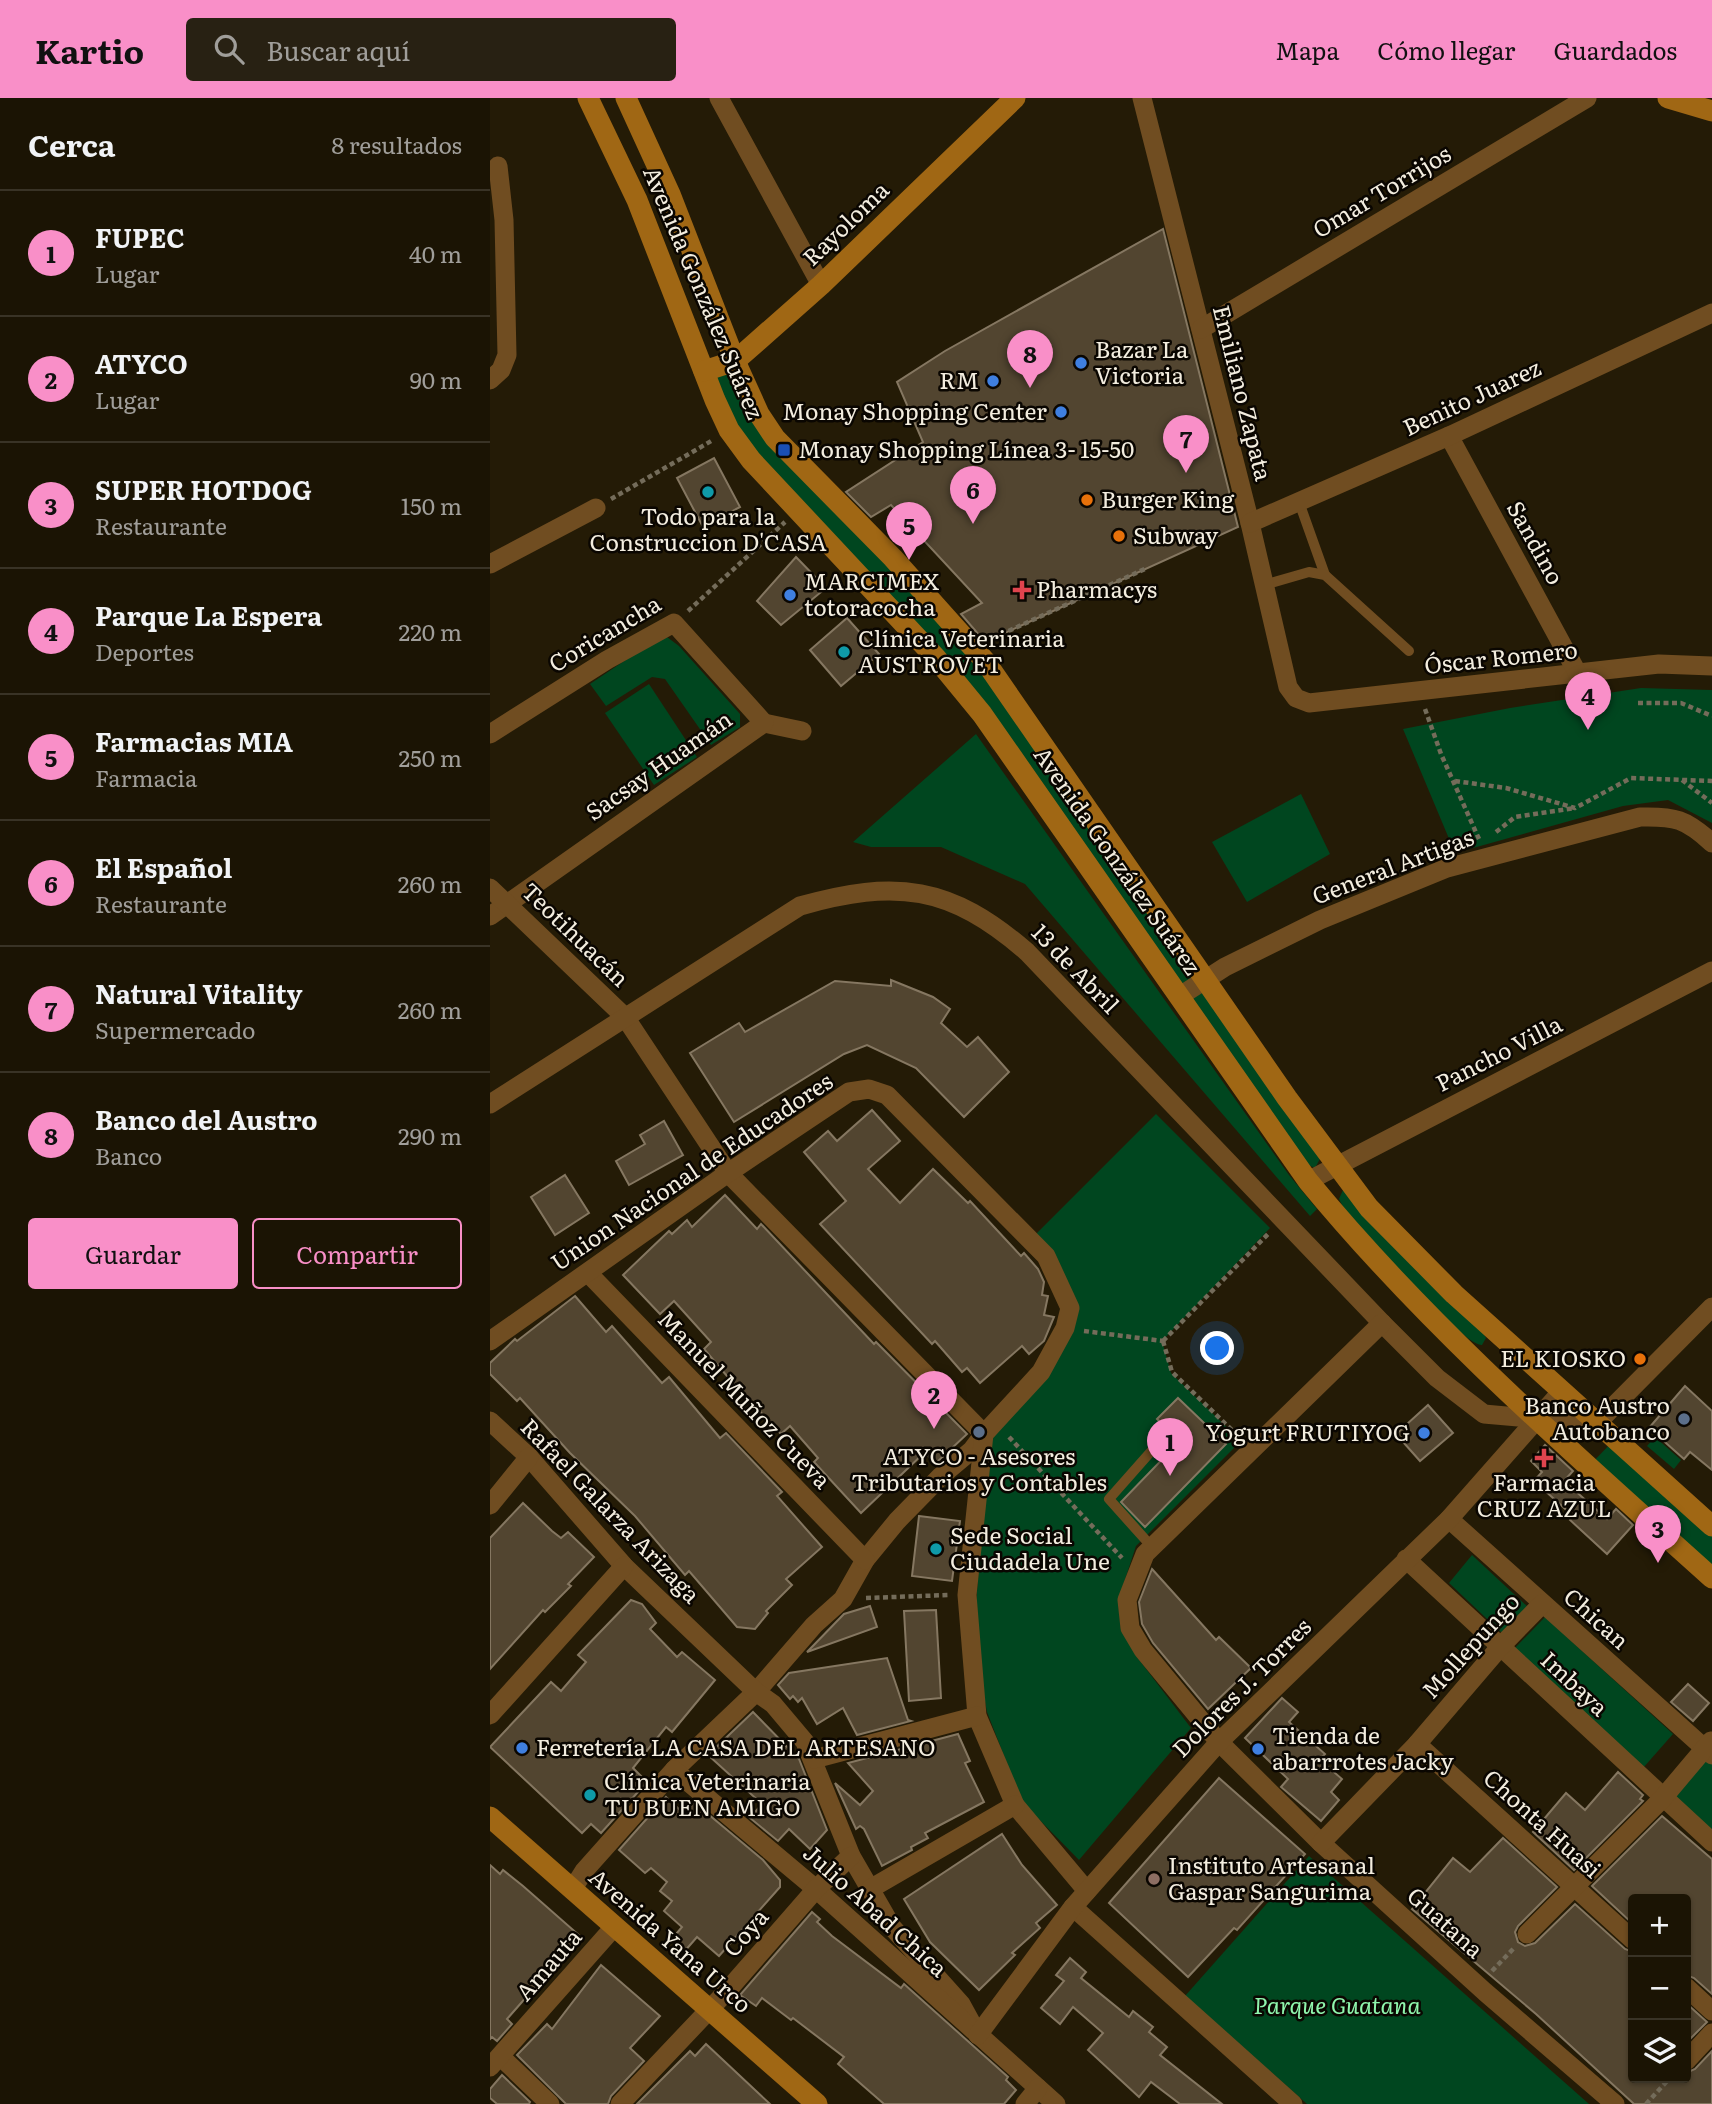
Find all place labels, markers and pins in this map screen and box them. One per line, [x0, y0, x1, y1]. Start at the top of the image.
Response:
pin: 8 [1007, 330, 1053, 388]
place label: Bazar La Victoria [1095, 331, 1189, 391]
marker: Bazar La Victoria [1073, 355, 1089, 371]
place label: RM [939, 362, 979, 396]
marker: RM [985, 373, 1001, 389]
place label: Monay Shopping Center [782, 393, 1047, 427]
marker: Monay Shopping Center [1053, 404, 1069, 420]
pin: 7 [1163, 415, 1209, 473]
place label: Monay Shopping Línea 3- 15-50 [798, 431, 1134, 465]
marker: Monay Shopping Línea 3- 15-50 [776, 442, 792, 458]
pin: 6 [950, 466, 996, 524]
place label: Burger King [1101, 481, 1234, 515]
marker: Todo para la Construccion D'CASA [700, 484, 716, 500]
marker: Burger King [1079, 492, 1095, 508]
place label: Todo para la Construccion D'CASA [589, 498, 827, 558]
pin: 5 [886, 502, 932, 560]
place label: Subway [1133, 517, 1219, 551]
marker: Subway [1111, 528, 1127, 544]
place label: MARCIMEX totoracocha [804, 563, 939, 623]
place label: Pharmacys [1036, 571, 1157, 605]
marker: Pharmacys [1014, 582, 1030, 598]
marker: MARCIMEX totoracocha [782, 587, 798, 603]
place label: Clínica Veterinaria AUSTROVET [858, 620, 1065, 680]
marker: Clínica Veterinaria AUSTROVET [836, 644, 852, 660]
pin: 4 [1565, 672, 1611, 730]
place label: EL KIOSKO [1500, 1340, 1626, 1374]
marker: EL KIOSKO [1632, 1351, 1648, 1367]
pin: 2 [911, 1371, 957, 1429]
place label: Banco Austro Autobanco [1524, 1387, 1670, 1447]
marker: Banco Austro Autobanco [1676, 1411, 1692, 1427]
place label: Yogurt FRUTIYOG [1206, 1414, 1410, 1448]
pin: 1 [1147, 1418, 1193, 1476]
marker: ATYCO - Asesores Tributarios y Contables [971, 1424, 987, 1440]
marker: Yogurt FRUTIYOG [1416, 1425, 1432, 1441]
place label: ATYCO - Asesores Tributarios y Contables [851, 1438, 1107, 1498]
marker: Farmacia CRUZ AZUL [1536, 1450, 1552, 1466]
place label: Farmacia CRUZ AZUL [1477, 1464, 1611, 1524]
pin: 3 [1635, 1505, 1681, 1563]
place label: Sede Social Ciudadela Une [950, 1517, 1110, 1577]
marker: Sede Social Ciudadela Une [928, 1541, 944, 1557]
place label: Tienda de abarrrotes Jacky [1272, 1717, 1454, 1777]
place label: Ferretería LA CASA DEL ARTESANO [536, 1729, 935, 1763]
marker: Ferretería LA CASA DEL ARTESANO [514, 1740, 530, 1756]
marker: Tienda de abarrrotes Jacky [1250, 1741, 1266, 1757]
place label: Clínica Veterinaria TU BUEN AMIGO [604, 1763, 811, 1823]
marker: Clínica Veterinaria TU BUEN AMIGO [582, 1787, 598, 1803]
place label: Instituto Artesanal Gaspar Sangurima [1168, 1847, 1375, 1907]
marker: Instituto Artesanal Gaspar Sangurima [1146, 1871, 1162, 1887]

